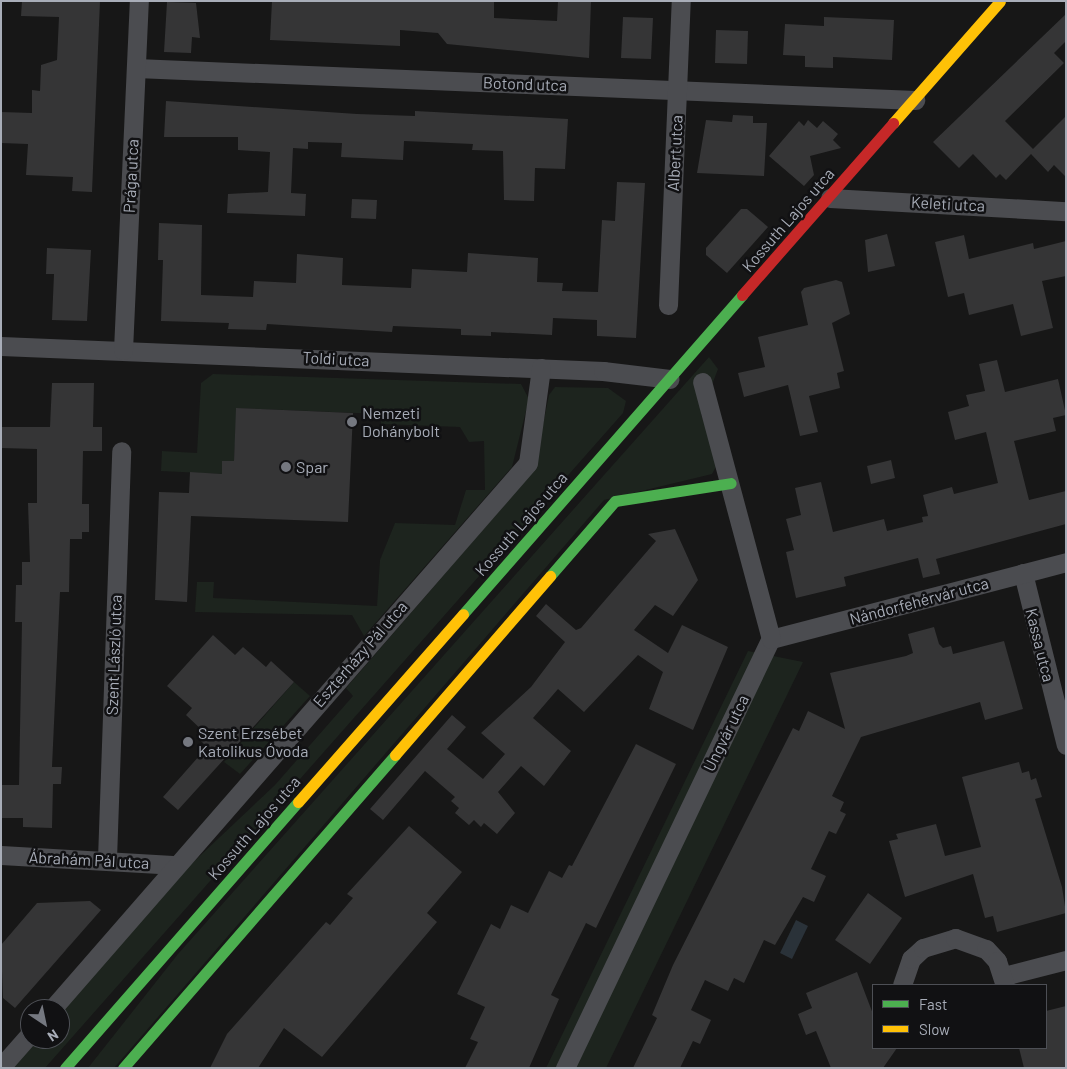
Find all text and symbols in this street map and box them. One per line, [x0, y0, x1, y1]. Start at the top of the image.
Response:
street label: Botond utca [483, 73, 567, 95]
street label: Albert utca [663, 114, 687, 192]
street label: Prága utca [119, 139, 143, 213]
street label: Kossuth Lajos utca [738, 164, 838, 276]
street label: Keleti utca [911, 192, 985, 216]
street label: Toldi utca [302, 348, 370, 370]
place label: Nemzeti Dohánybolt [362, 403, 440, 441]
marker: Nemzeti Dohánybolt [346, 416, 358, 428]
place label: Spar [296, 457, 328, 477]
marker: Spar [280, 461, 292, 473]
street label: Kossuth Lajos utca [471, 468, 571, 580]
street label: Nándorfehérvár utca [847, 573, 991, 629]
street label: Szent László utca [102, 594, 126, 716]
street label: Eszterházy Pál utca [309, 597, 411, 711]
street label: Kassa utca [1022, 606, 1058, 684]
street label: Ungvár utca [699, 692, 753, 774]
place label: Szent Erzsébet Katolikus Óvoda [198, 723, 308, 761]
marker: Szent Erzsébet Katolikus Óvoda [182, 736, 194, 748]
street label: Kossuth Lajos utca [204, 772, 304, 884]
street label: Ábrahám Pál utca [28, 847, 150, 873]
legend [872, 984, 1047, 1049]
text: Fast [919, 995, 947, 1013]
north arrow [20, 999, 70, 1049]
text: Slow [919, 1020, 950, 1038]
text: N [44, 1026, 62, 1046]

